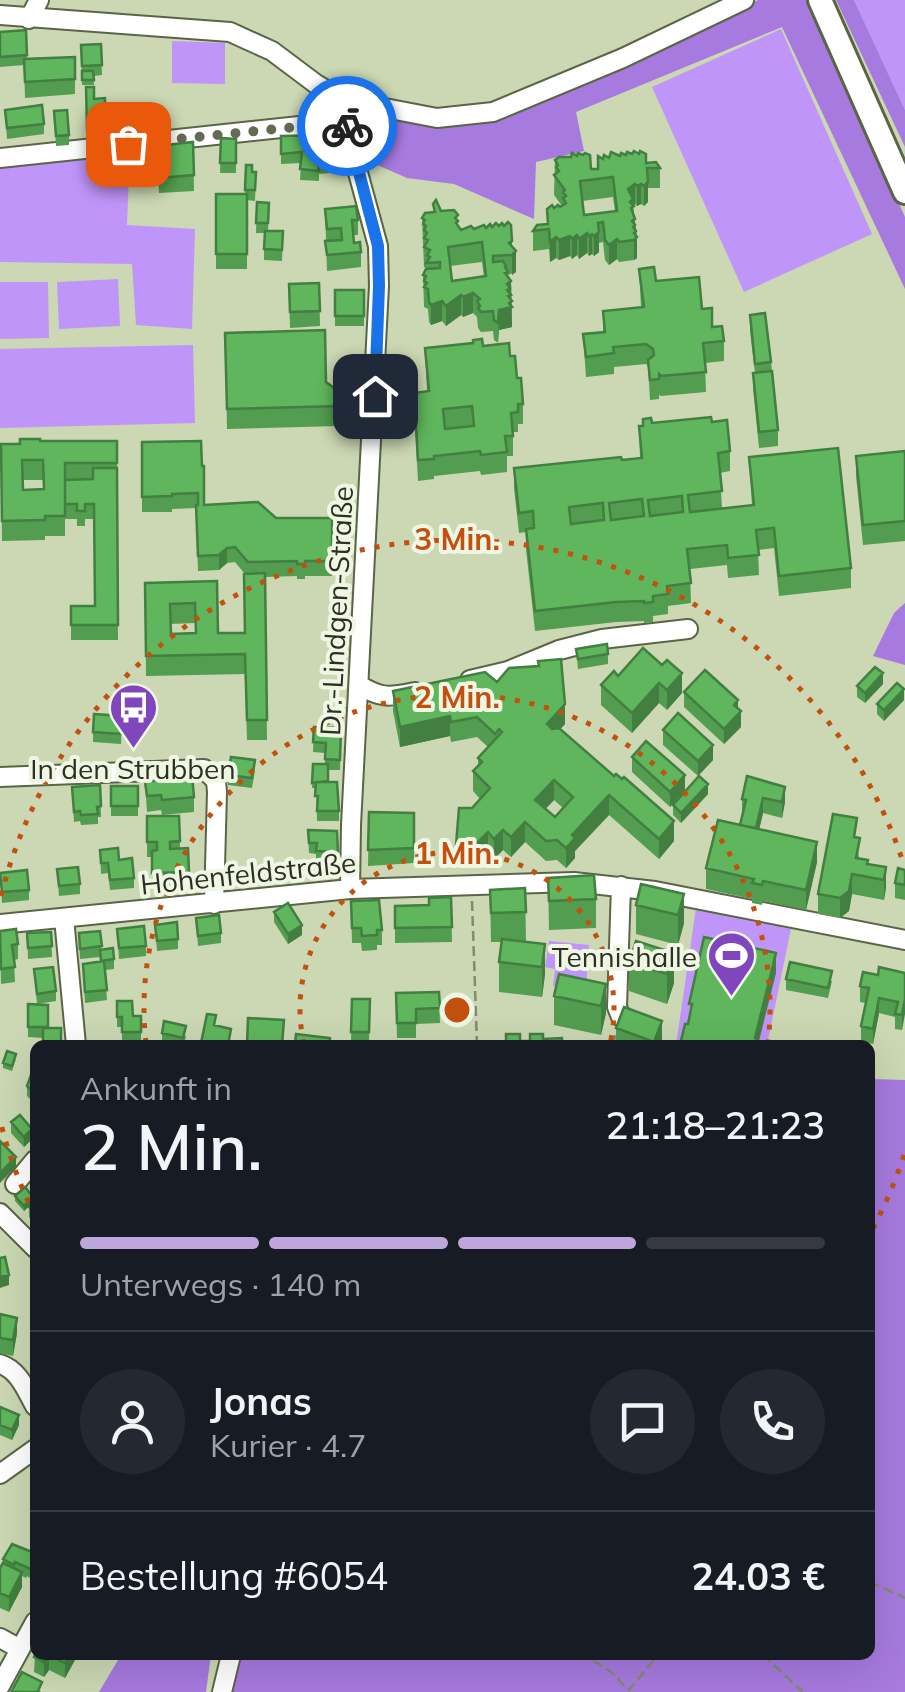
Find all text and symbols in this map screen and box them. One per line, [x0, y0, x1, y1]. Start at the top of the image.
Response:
courier [297, 76, 397, 176]
icon: bike [320, 99, 375, 154]
pin [86, 102, 171, 187]
icon: bag [101, 117, 156, 172]
pin [333, 354, 418, 439]
icon: home [348, 369, 403, 424]
street label: Dr.-Lindgen-Straße [312, 485, 360, 737]
text: 3 Min. [414, 520, 500, 558]
text: 2 Min. [414, 678, 500, 716]
bus stop icon: In den Strubben [107, 682, 159, 750]
place label: In den Strubben [30, 751, 236, 786]
text: 1 Min. [414, 834, 500, 872]
street label: Hohenfeldstraße [138, 844, 358, 902]
sports icon: Tennishalle [706, 930, 758, 998]
place label: Tennishalle [552, 939, 697, 974]
centre of rings [439, 992, 475, 1028]
text: Ankunft in [80, 1068, 232, 1108]
text: 21:18–21:23 [605, 1101, 825, 1149]
text: 2 Min. [80, 1105, 263, 1186]
text: Unterwegs · 140 m [80, 1264, 361, 1304]
button: person [80, 1369, 185, 1474]
button: chat [590, 1369, 695, 1474]
button: phone [720, 1369, 825, 1474]
text: Jonas [210, 1377, 312, 1425]
text: Kurier · 4.7 [210, 1425, 366, 1465]
text: Bestellung #6054 [80, 1552, 388, 1600]
text: 24.03 € [691, 1552, 825, 1600]

